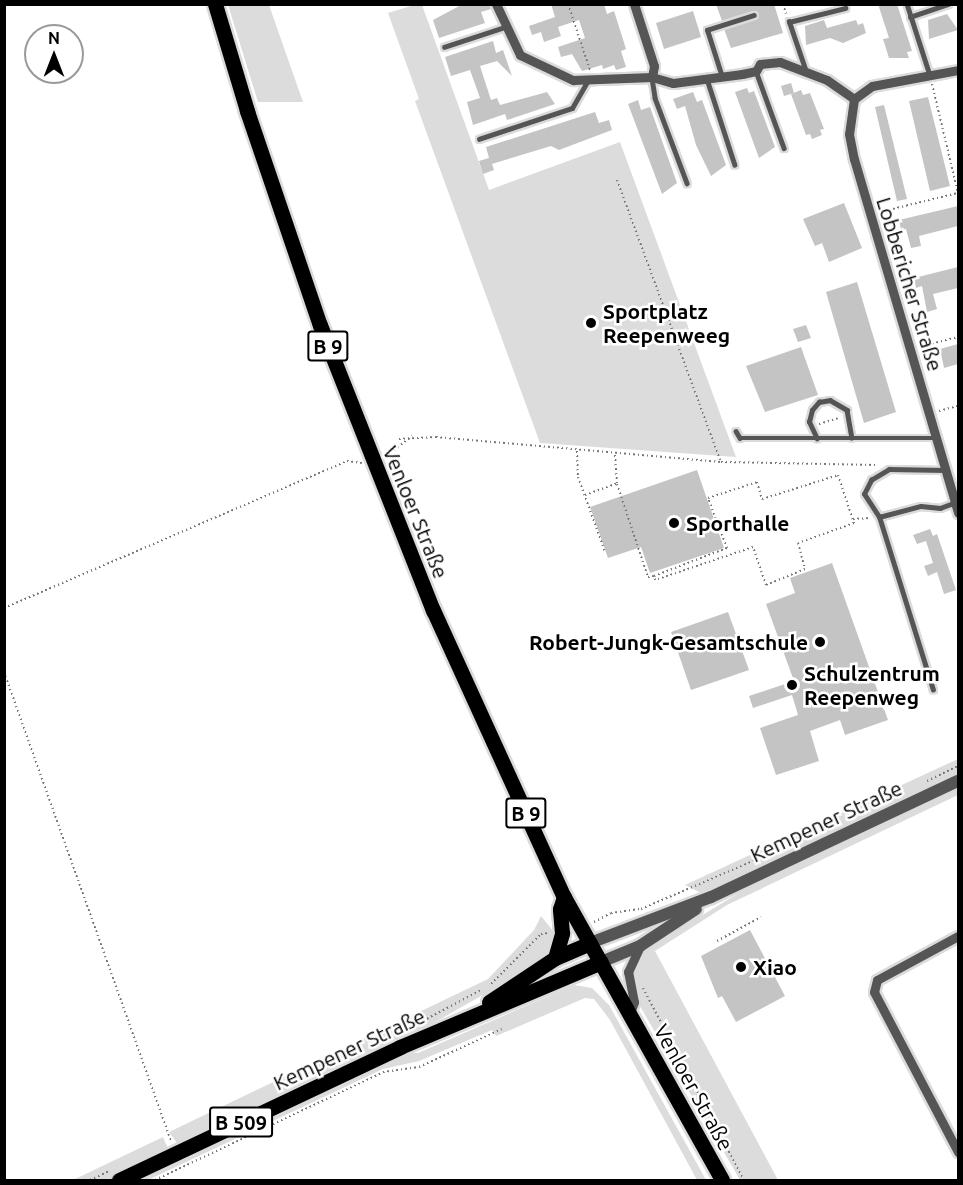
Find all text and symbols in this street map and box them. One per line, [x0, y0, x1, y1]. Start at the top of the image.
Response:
north arrow [24, 24, 84, 84]
text: N [48, 29, 60, 47]
street label: Lobbericher Straße [872, 194, 948, 374]
place label: Sportplatz Reepenweeg [603, 298, 730, 348]
marker: Sportplatz Reepenweeg [584, 316, 598, 330]
road number: B 9 [307, 329, 349, 363]
street label: Venloer Straße [378, 442, 454, 582]
place label: Sporthalle [686, 510, 789, 536]
marker: Sporthalle [667, 516, 681, 530]
place label: Robert-Jungk-Gesamtschule [529, 629, 808, 655]
marker: Robert-Jungk-Gesamtschule [813, 635, 827, 649]
place label: Schulzentrum Reepenweg [804, 660, 940, 710]
marker: Schulzentrum Reepenweg [785, 678, 799, 692]
street label: Kempener Straße [746, 775, 906, 867]
road number: B 9 [505, 796, 547, 830]
place label: Xiao [753, 954, 797, 980]
marker: Xiao [734, 960, 748, 974]
street label: Kempener Straße [269, 1003, 429, 1095]
street label: Venloer Straße [649, 1019, 739, 1155]
road number: B 509 [208, 1105, 274, 1139]

